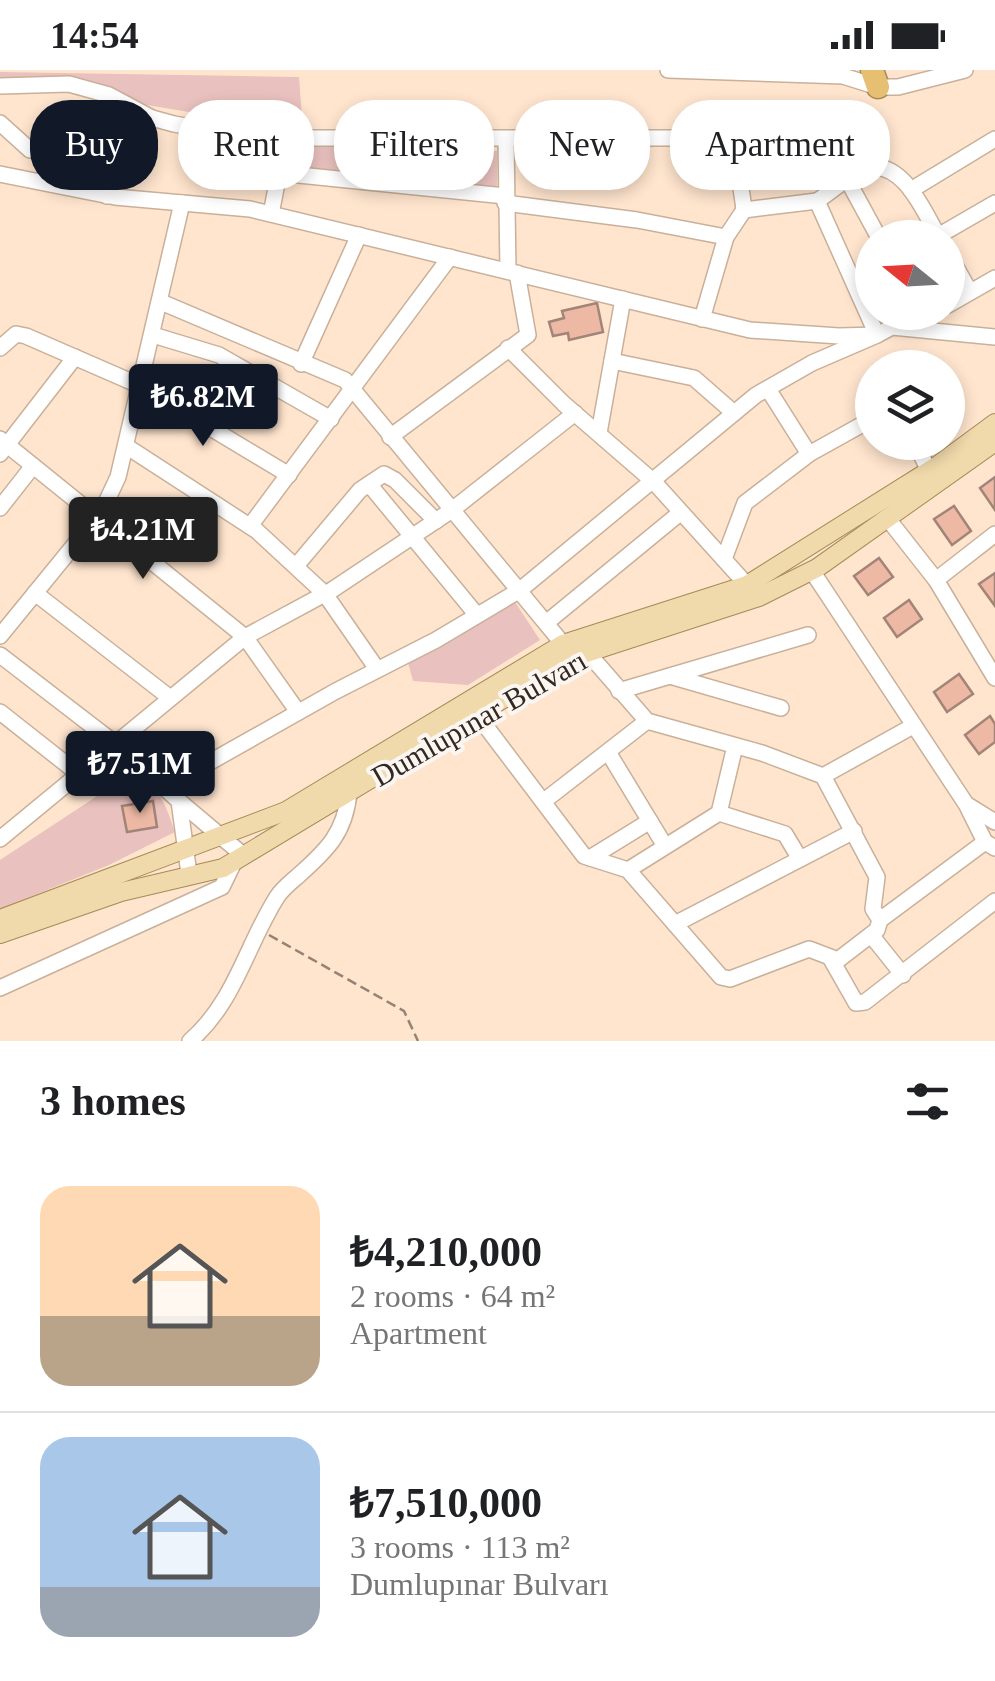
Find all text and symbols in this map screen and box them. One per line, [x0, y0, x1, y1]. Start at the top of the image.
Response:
text: 14:54 [50, 14, 139, 56]
chip: Buy [30, 100, 158, 190]
chip: Rent [178, 100, 314, 190]
chip: Filters [334, 100, 494, 190]
chip: New [514, 100, 650, 190]
chip: Apartment [670, 100, 890, 190]
north arrow [855, 220, 965, 330]
map controls [855, 220, 965, 460]
button: layers [855, 350, 965, 460]
pin: ₺6.82M [122, 364, 284, 449]
text: ₺6.82M [151, 378, 255, 414]
pin: ₺4.21M [62, 497, 224, 582]
text: ₺4.21M [91, 511, 195, 547]
street label: Dumlupınar Bulvarı [366, 643, 592, 793]
pin: ₺7.51M [59, 731, 221, 816]
text: ₺7.51M [88, 745, 192, 781]
icon: filters [900, 1074, 955, 1129]
text: 3 homes [40, 1078, 186, 1124]
icon: home [120, 1226, 240, 1346]
text: ₺4,210,000 [350, 1229, 542, 1275]
text: 2 rooms · 64 m² [350, 1278, 555, 1314]
text: Apartment [350, 1315, 487, 1351]
icon: home [120, 1477, 240, 1597]
text: ₺7,510,000 [350, 1480, 542, 1526]
text: 3 rooms · 113 m² [350, 1529, 570, 1565]
text: Dumlupınar Bulvarı [350, 1566, 609, 1602]

